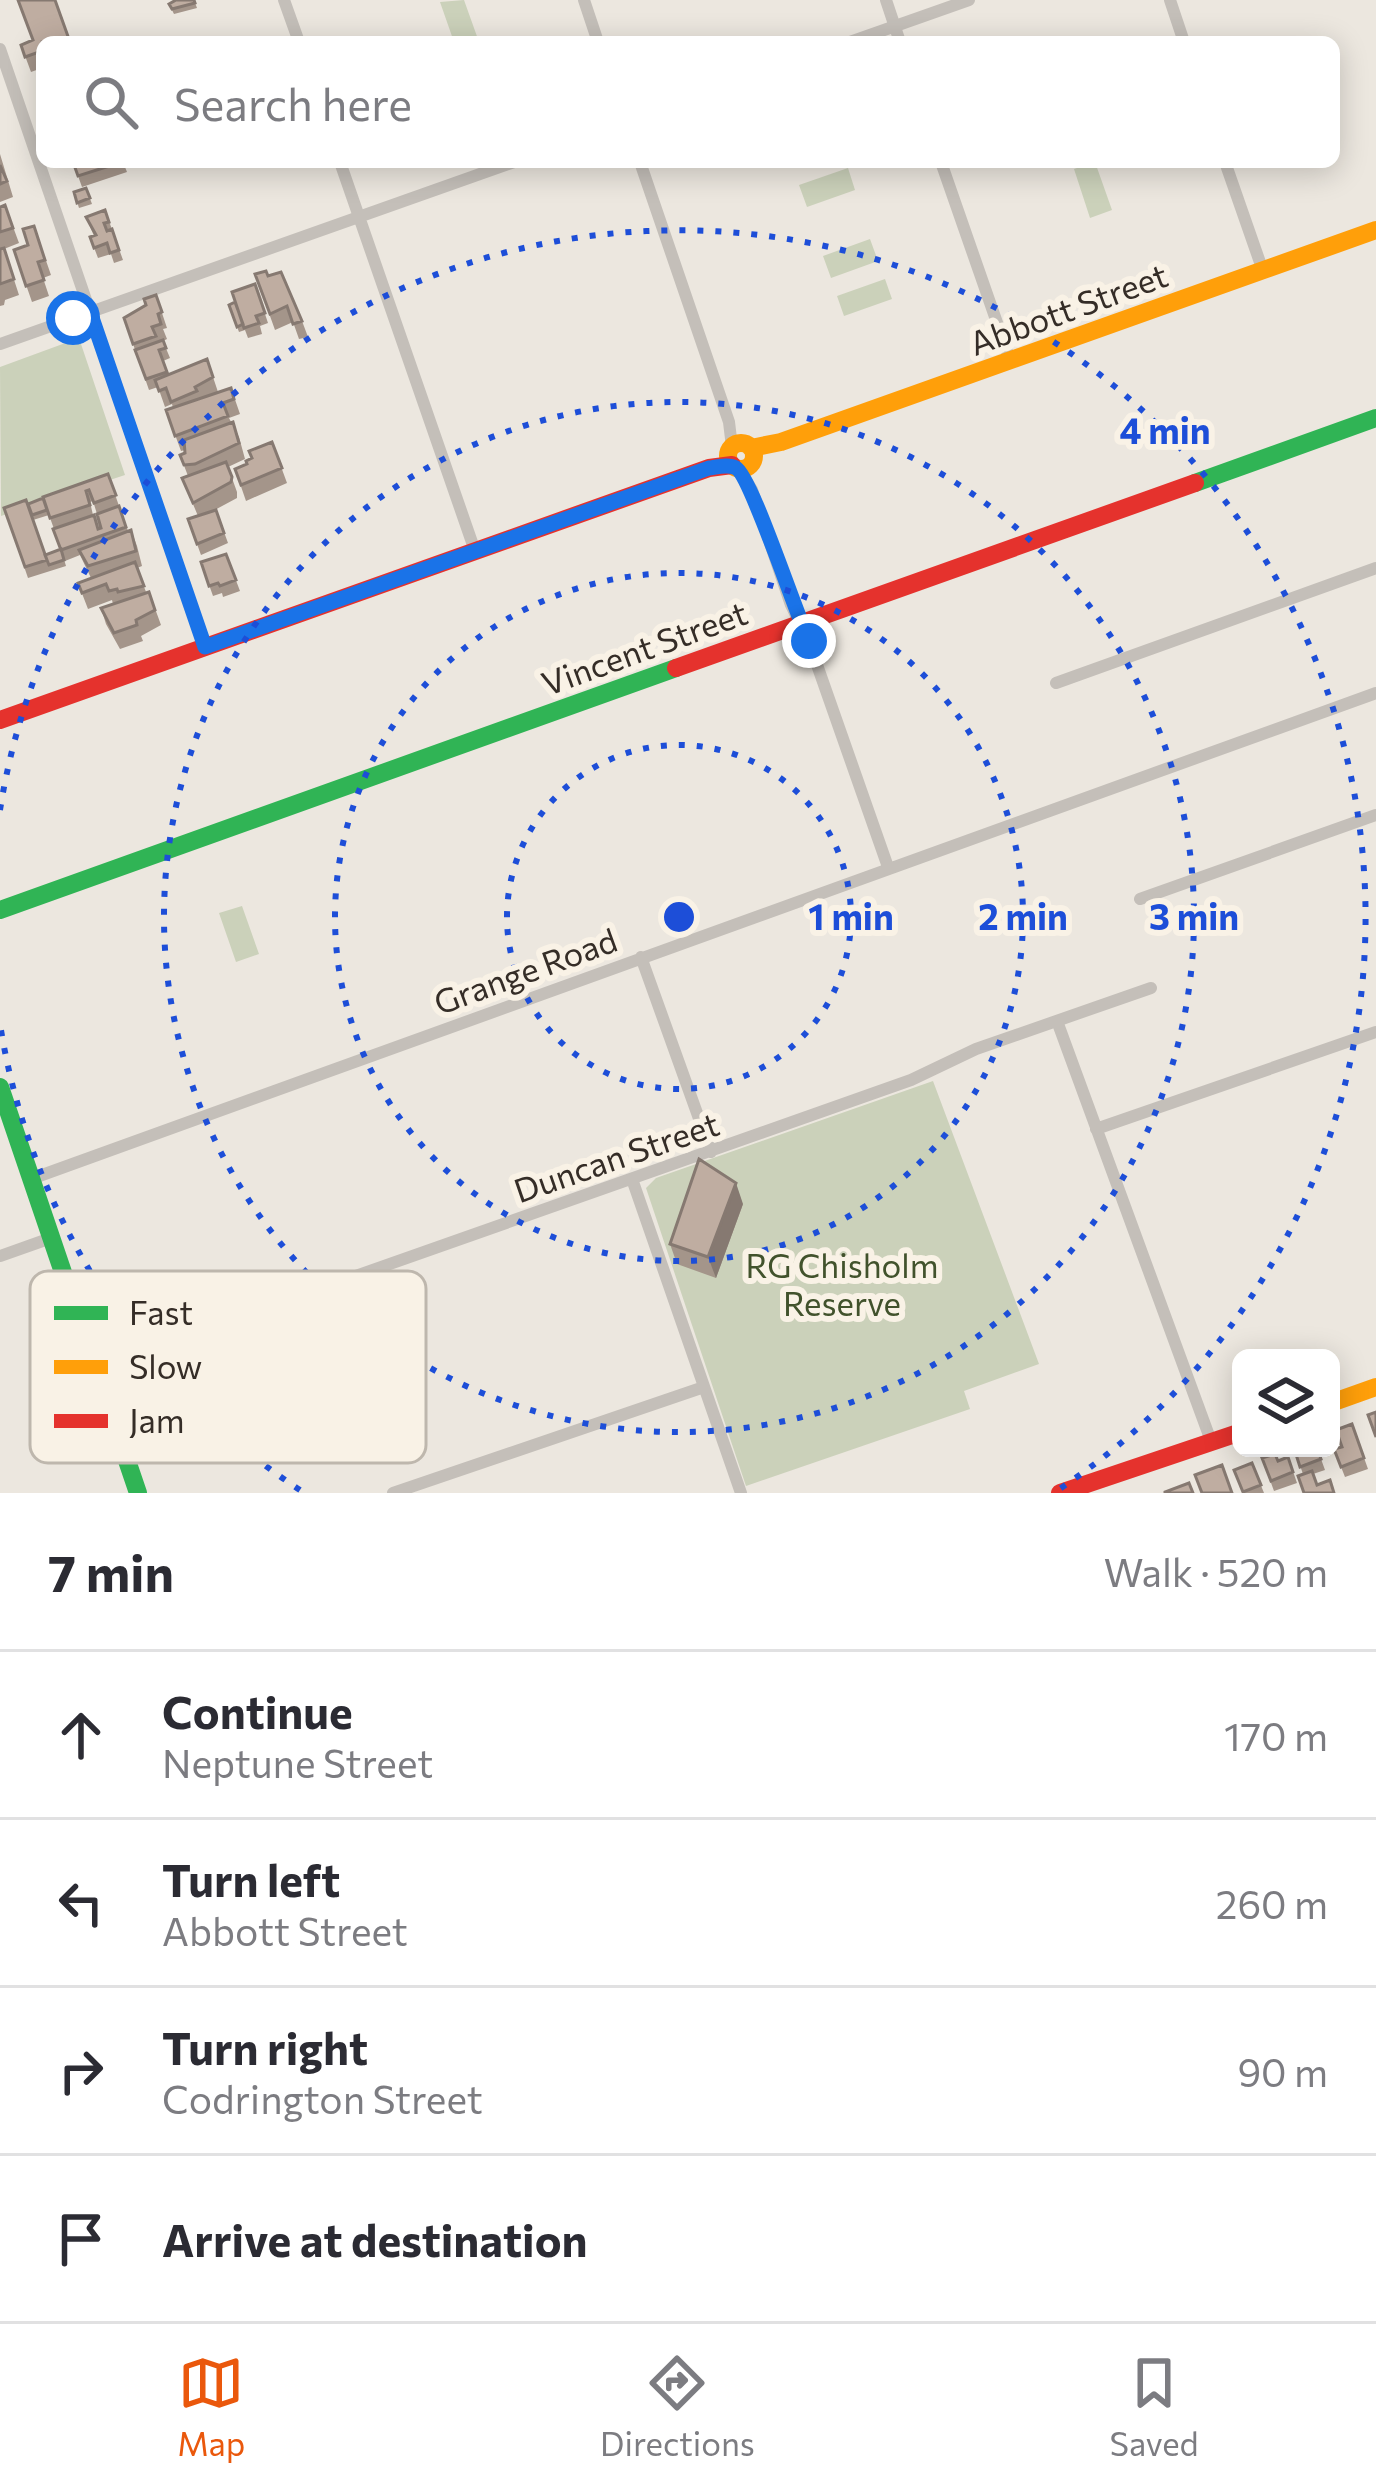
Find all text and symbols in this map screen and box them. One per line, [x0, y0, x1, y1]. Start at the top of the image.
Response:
search box [36, 36, 1340, 168]
icon: search [78, 69, 144, 135]
text: Search here [174, 75, 412, 130]
street label: Abbott Street [963, 253, 1173, 363]
route start [46, 291, 100, 345]
text: 4 min [1119, 407, 1211, 451]
street label: Vincent Street [536, 591, 752, 703]
route end [782, 614, 836, 668]
text: 1 min [808, 893, 894, 937]
text: 2 min [978, 893, 1068, 937]
text: 3 min [1149, 893, 1239, 937]
centre of rings [658, 896, 700, 938]
street label: Grange Road [428, 918, 622, 1022]
street label: Duncan Street [508, 1102, 724, 1210]
park label: RG Chisholm Reserve [746, 1244, 938, 1323]
legend [30, 1271, 426, 1463]
text: Fast [129, 1291, 193, 1332]
text: Slow [129, 1345, 202, 1386]
map controls [1232, 1349, 1340, 1457]
button: layers [1232, 1349, 1340, 1457]
text: Jam [129, 1399, 185, 1440]
text: 7 min [48, 1540, 174, 1603]
text: Walk · 520 m [1104, 1547, 1328, 1595]
text: Continue [162, 1683, 353, 1738]
icon: ahead [48, 1702, 114, 1768]
text: 170 m [1224, 1711, 1328, 1759]
text: Neptune Street [162, 1738, 433, 1786]
text: Turn left [162, 1851, 340, 1906]
icon: left [48, 1870, 114, 1936]
text: 260 m [1216, 1879, 1328, 1927]
text: Abbott Street [162, 1906, 408, 1954]
text: Turn right [162, 2019, 368, 2074]
icon: right [48, 2038, 114, 2104]
text: 90 m [1237, 2047, 1328, 2095]
text: Codrington Street [162, 2074, 483, 2122]
icon: arrive [48, 2206, 114, 2272]
text: Arrive at destination [162, 2211, 588, 2266]
tab: Map [177, 2350, 245, 2463]
tab: Directions [600, 2350, 755, 2463]
tab: Saved [1110, 2350, 1199, 2463]

